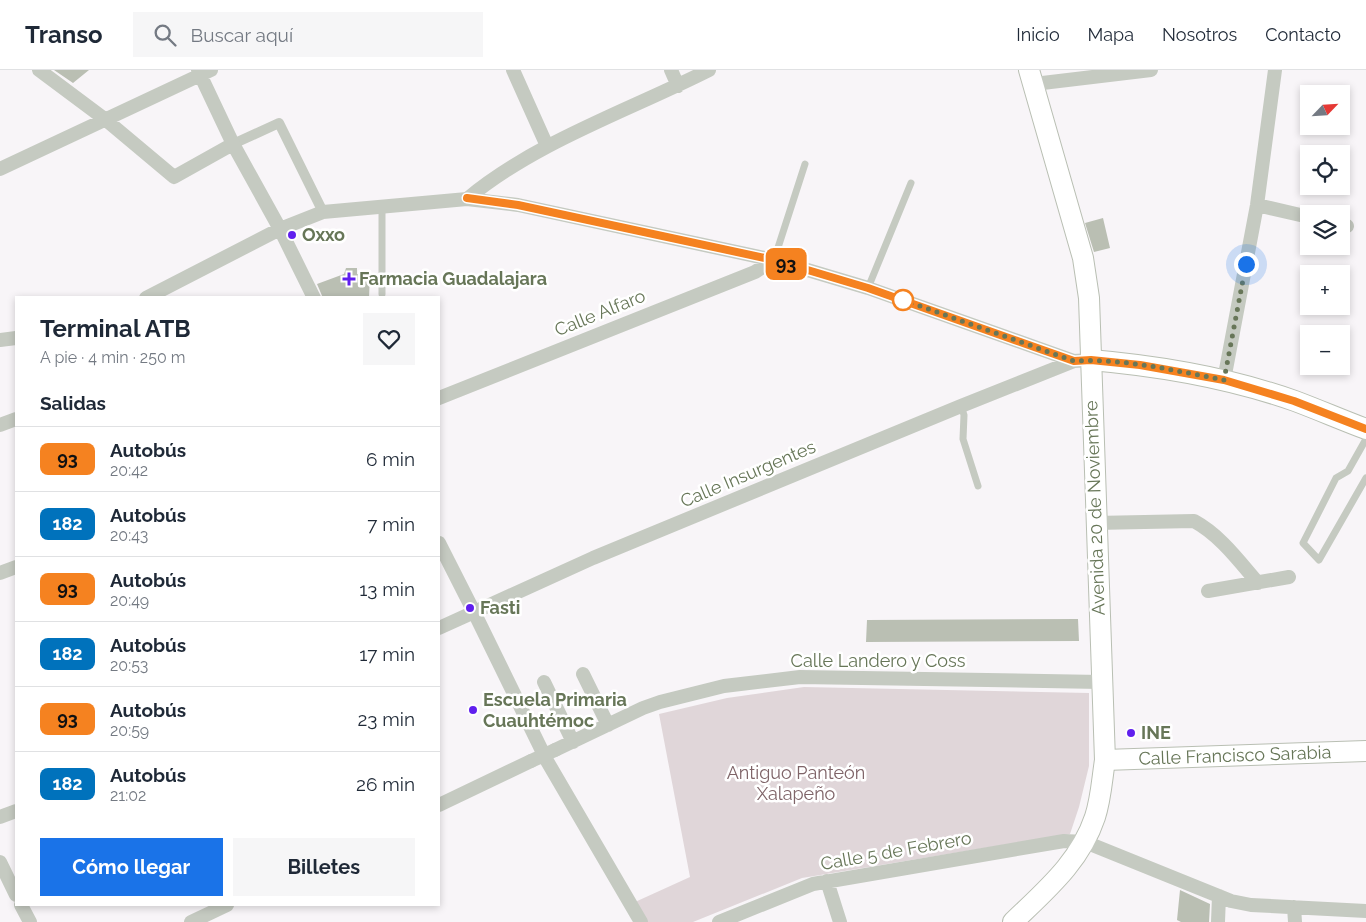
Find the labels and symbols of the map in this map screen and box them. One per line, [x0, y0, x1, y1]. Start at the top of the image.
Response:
north arrow [1300, 85, 1350, 135]
place label: Oxxo [302, 224, 345, 245]
marker: Oxxo [286, 229, 298, 241]
line badge: 93 [764, 248, 808, 280]
your location [1234, 252, 1259, 277]
place label: Farmacia Guadalajara [359, 268, 547, 289]
marker: Farmacia Guadalajara [343, 273, 355, 285]
street label: Calle Alfaro [551, 285, 649, 340]
unlabelled marker [892, 289, 914, 311]
street label: Avenida 20 de Noviembre [1080, 400, 1109, 616]
street label: Calle Insurgentes [677, 435, 819, 511]
place label: Fasti [480, 597, 520, 618]
marker: Fasti [464, 602, 476, 614]
street label: Calle Landero y Coss [791, 650, 966, 671]
place label: Escuela Primaria Cuauhtémoc [483, 689, 627, 731]
marker: Escuela Primaria Cuauhtémoc [467, 704, 479, 716]
place label: INE [1141, 722, 1171, 743]
marker: INE [1125, 727, 1137, 739]
street label: Calle Francisco Sarabia [1138, 741, 1332, 769]
park label: Antiguo Panteón Xalapeño [727, 762, 865, 804]
street label: Calle 5 de Febrero [819, 827, 973, 874]

